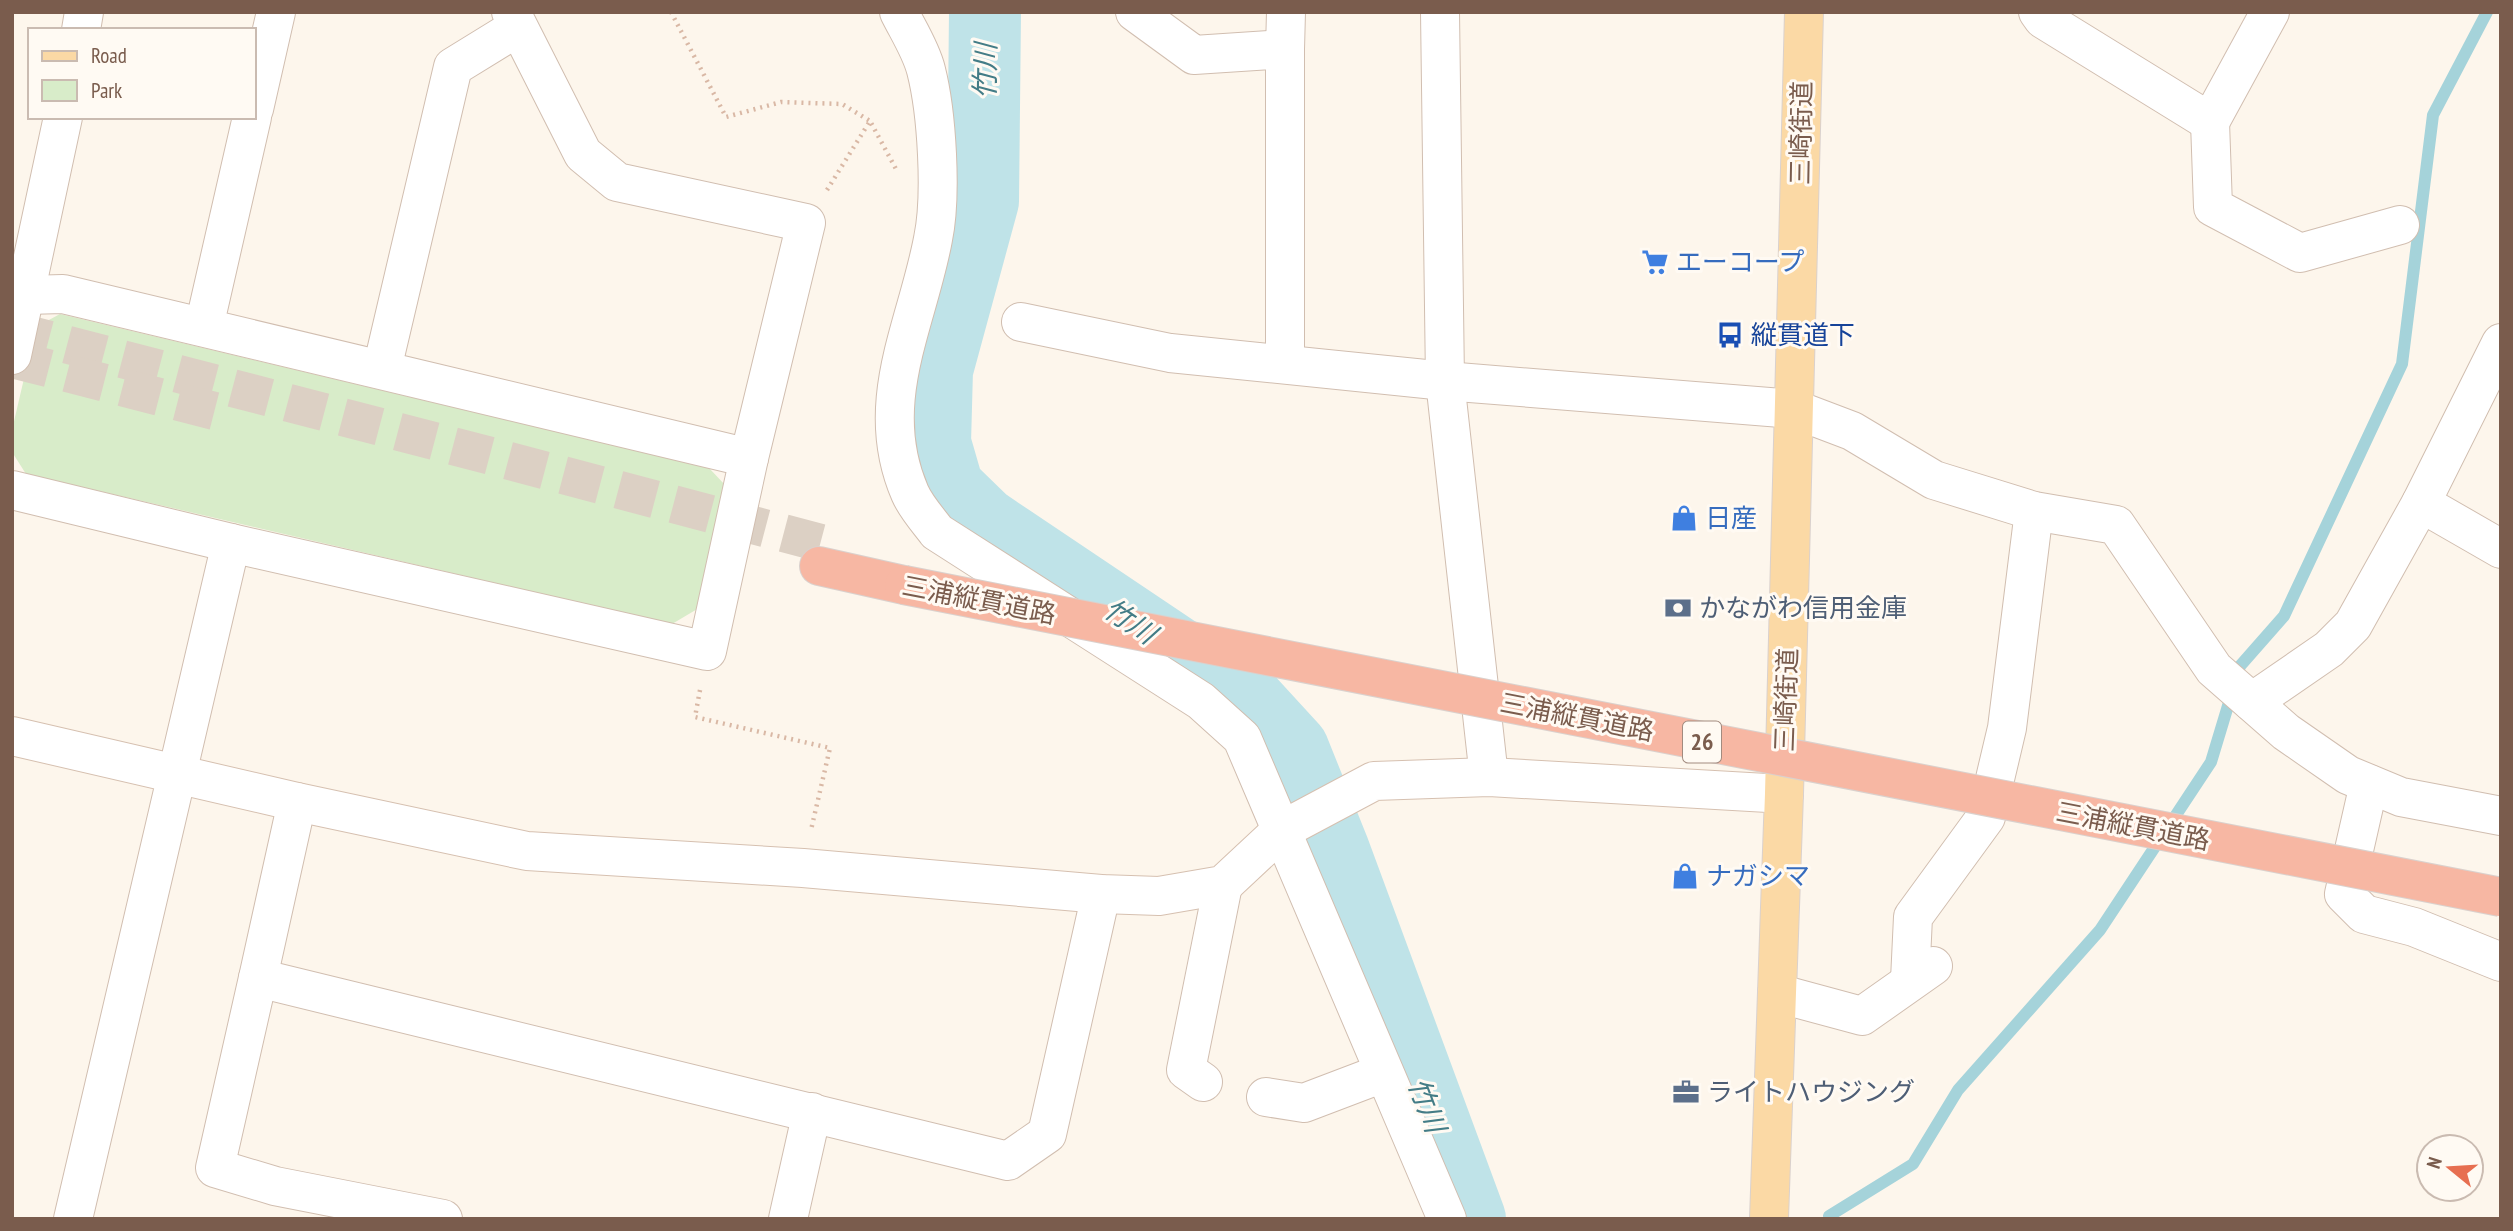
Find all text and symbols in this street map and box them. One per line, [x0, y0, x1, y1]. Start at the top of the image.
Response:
legend [28, 28, 256, 119]
water label: 竹川 [966, 40, 1004, 99]
text: Road [91, 42, 127, 69]
text: Park [91, 77, 122, 104]
street label: 三崎街道 [1783, 81, 1818, 185]
place label: エーコープ [1676, 245, 1804, 278]
supermarket icon: エーコープ [1640, 247, 1670, 277]
place label: 縦貫道下 [1751, 318, 1855, 351]
bus stop icon: 縦貫道下 [1715, 320, 1745, 350]
place label: 日産 [1705, 501, 1757, 534]
shop icon: 日産 [1669, 503, 1699, 533]
street label: 三浦縦貫道路 [899, 568, 1059, 631]
water label: 竹川 [1097, 590, 1166, 653]
place label: かながわ信用金庫 [1699, 591, 1907, 624]
bank icon: かながわ信用金庫 [1663, 593, 1693, 623]
street label: 三崎街道 [1767, 647, 1804, 753]
street label: 三浦縦貫道路 [1497, 685, 1657, 748]
road number: 26 [1683, 722, 1721, 762]
street label: 三浦縦貫道路 [2053, 794, 2213, 857]
place label: ナガシマ [1706, 859, 1810, 892]
shop icon: ナガシマ [1670, 861, 1700, 891]
water label: 竹川 [1400, 1072, 1456, 1140]
place label: ライトハウジング [1707, 1075, 1915, 1108]
office icon: ライトハウジング [1671, 1077, 1701, 1107]
north arrow [2415, 1133, 2485, 1203]
text: N [2421, 1154, 2447, 1171]

